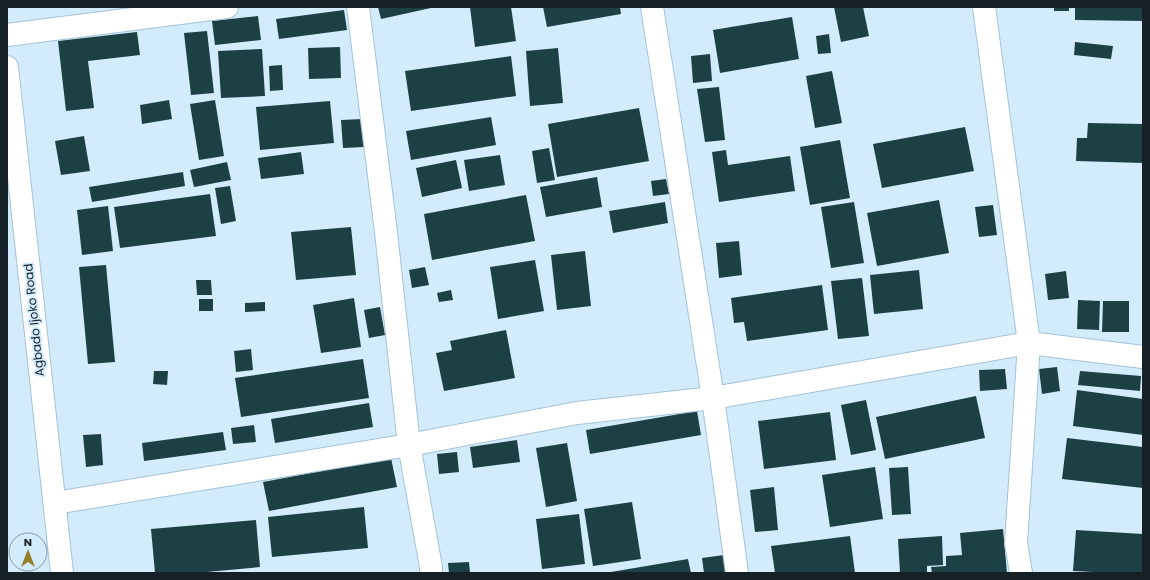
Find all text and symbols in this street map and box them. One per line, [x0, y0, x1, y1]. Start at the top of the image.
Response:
street label: Agbado Ijoko Road [19, 263, 48, 377]
north arrow [8, 532, 48, 572]
text: N [24, 534, 32, 550]

